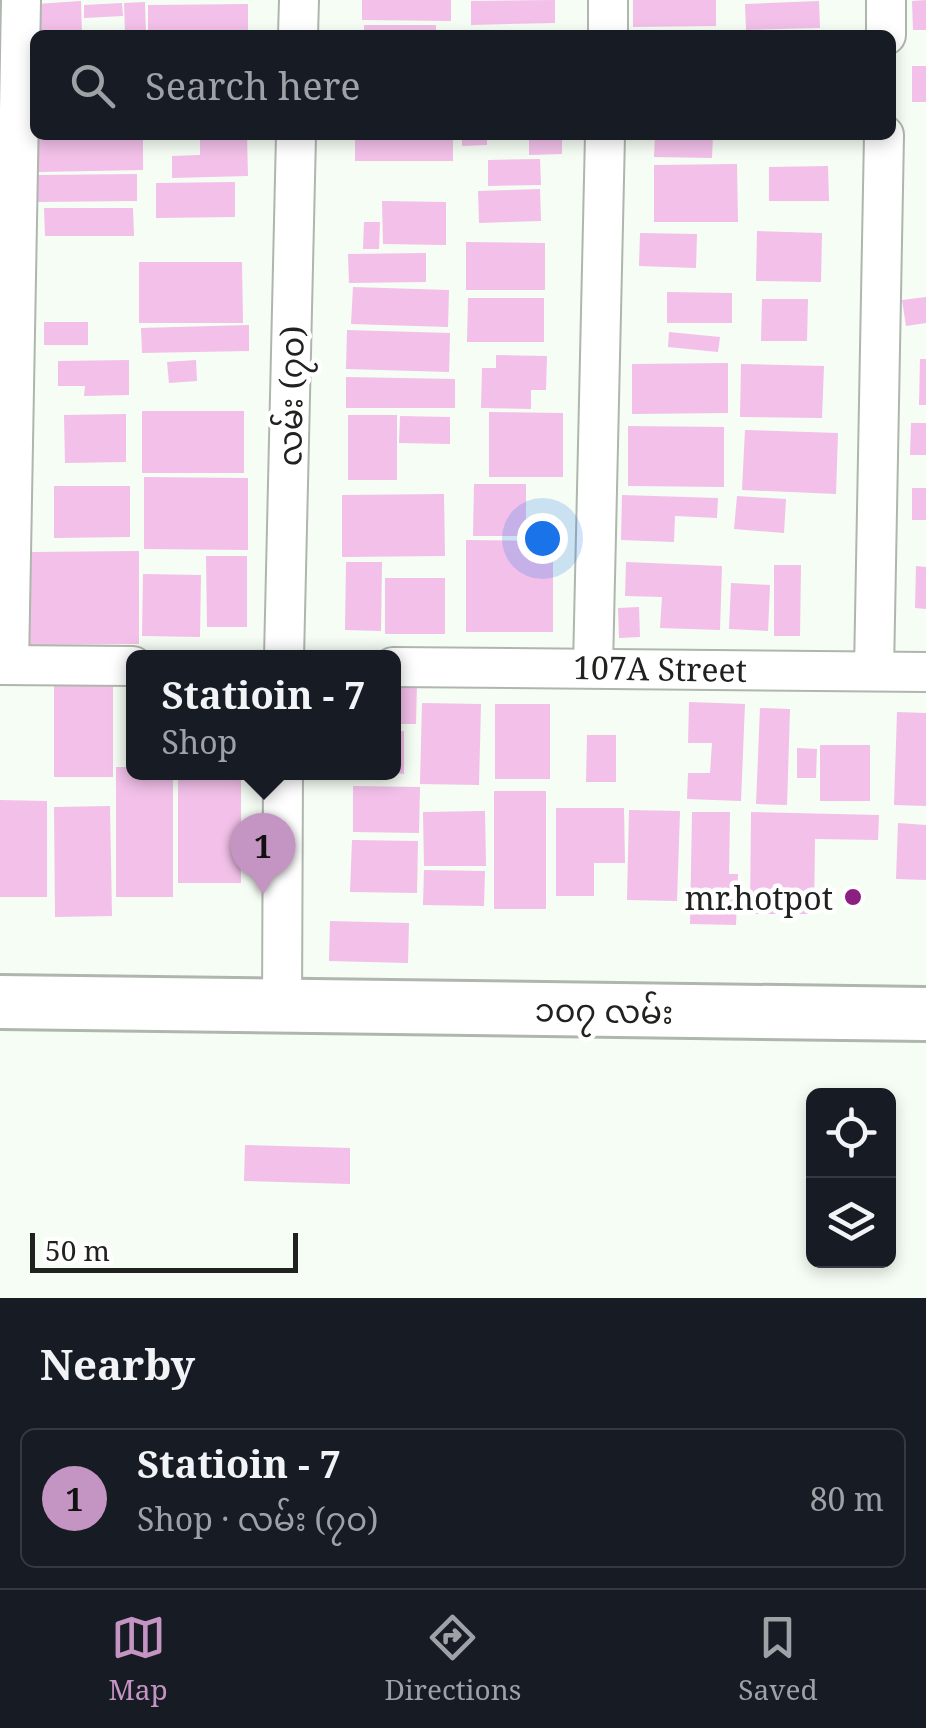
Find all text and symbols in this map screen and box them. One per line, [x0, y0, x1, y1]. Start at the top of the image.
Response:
search box [30, 30, 896, 140]
icon: search [65, 58, 120, 113]
text: Search here [145, 59, 361, 111]
street label: လမ်း (၇၀) [267, 325, 319, 467]
your location [517, 513, 568, 564]
street label: 107A Street [573, 645, 747, 691]
popup [126, 650, 401, 780]
text: Statioin - 7 [161, 668, 366, 720]
text: Shop [161, 720, 237, 763]
pin: 1 [230, 812, 296, 895]
place label: mr.hotpot [684, 876, 833, 919]
marker: mr.hotpot [842, 886, 864, 908]
street label: ၁၀၇ လမ်း [534, 987, 674, 1039]
map controls [806, 1088, 896, 1268]
button: locate [806, 1088, 896, 1178]
button: layers [806, 1178, 896, 1268]
scale bar [30, 1228, 298, 1272]
text: 50 m [45, 1231, 110, 1269]
text: Nearby [40, 1335, 195, 1392]
text: Statioin - 7 [137, 1437, 341, 1489]
text: 1 [65, 1477, 84, 1520]
text: 80 m [810, 1477, 884, 1520]
text: Shop · လမ်း (၇၀) [137, 1497, 378, 1540]
tab: Map [108, 1610, 168, 1708]
tab: Directions [384, 1610, 521, 1708]
tab: Saved [738, 1610, 818, 1708]

